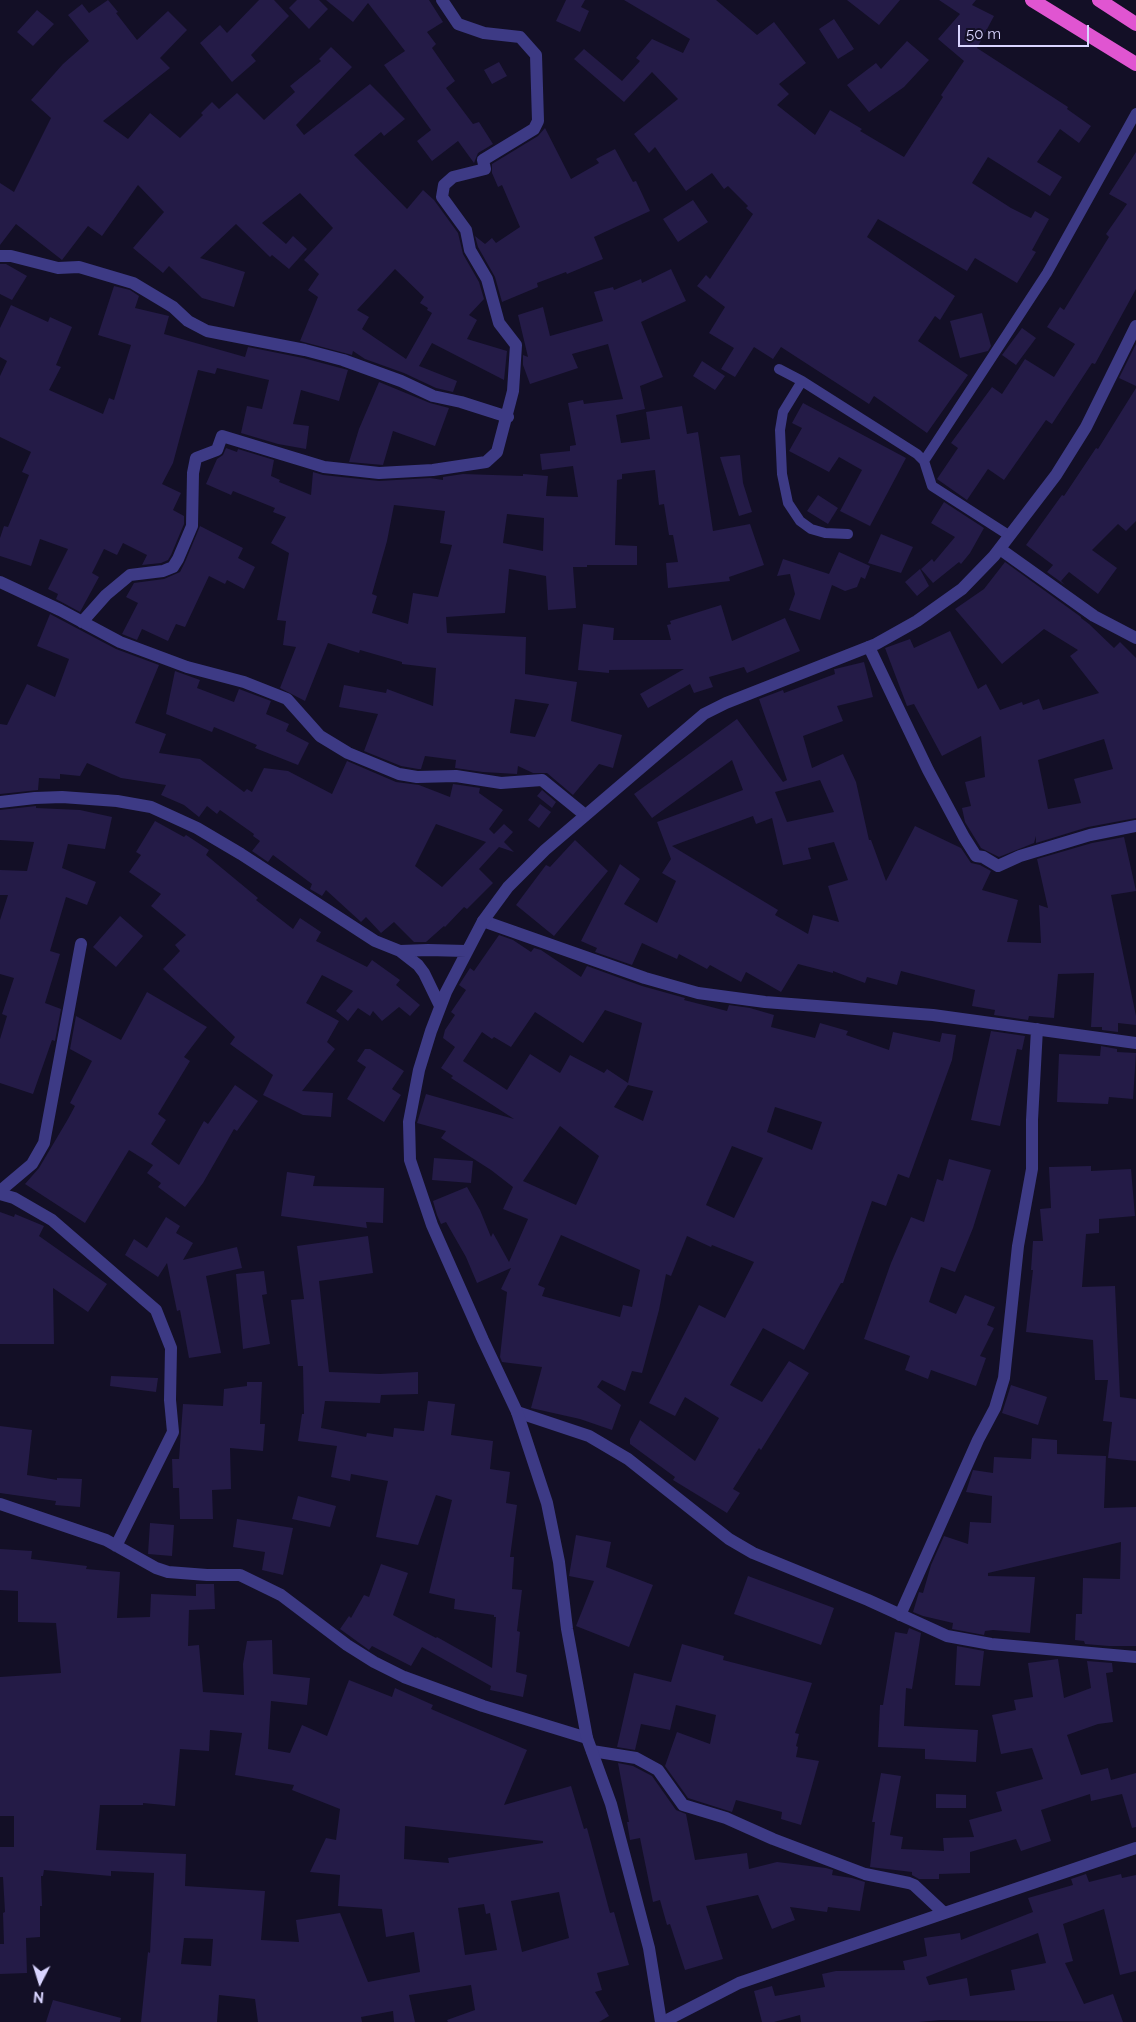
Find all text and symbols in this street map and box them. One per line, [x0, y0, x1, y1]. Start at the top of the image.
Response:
scale bar [961, 15, 1092, 47]
text: 50 m [966, 25, 1001, 43]
north arrow [15, 1957, 65, 2007]
text: N [33, 1989, 45, 2005]

